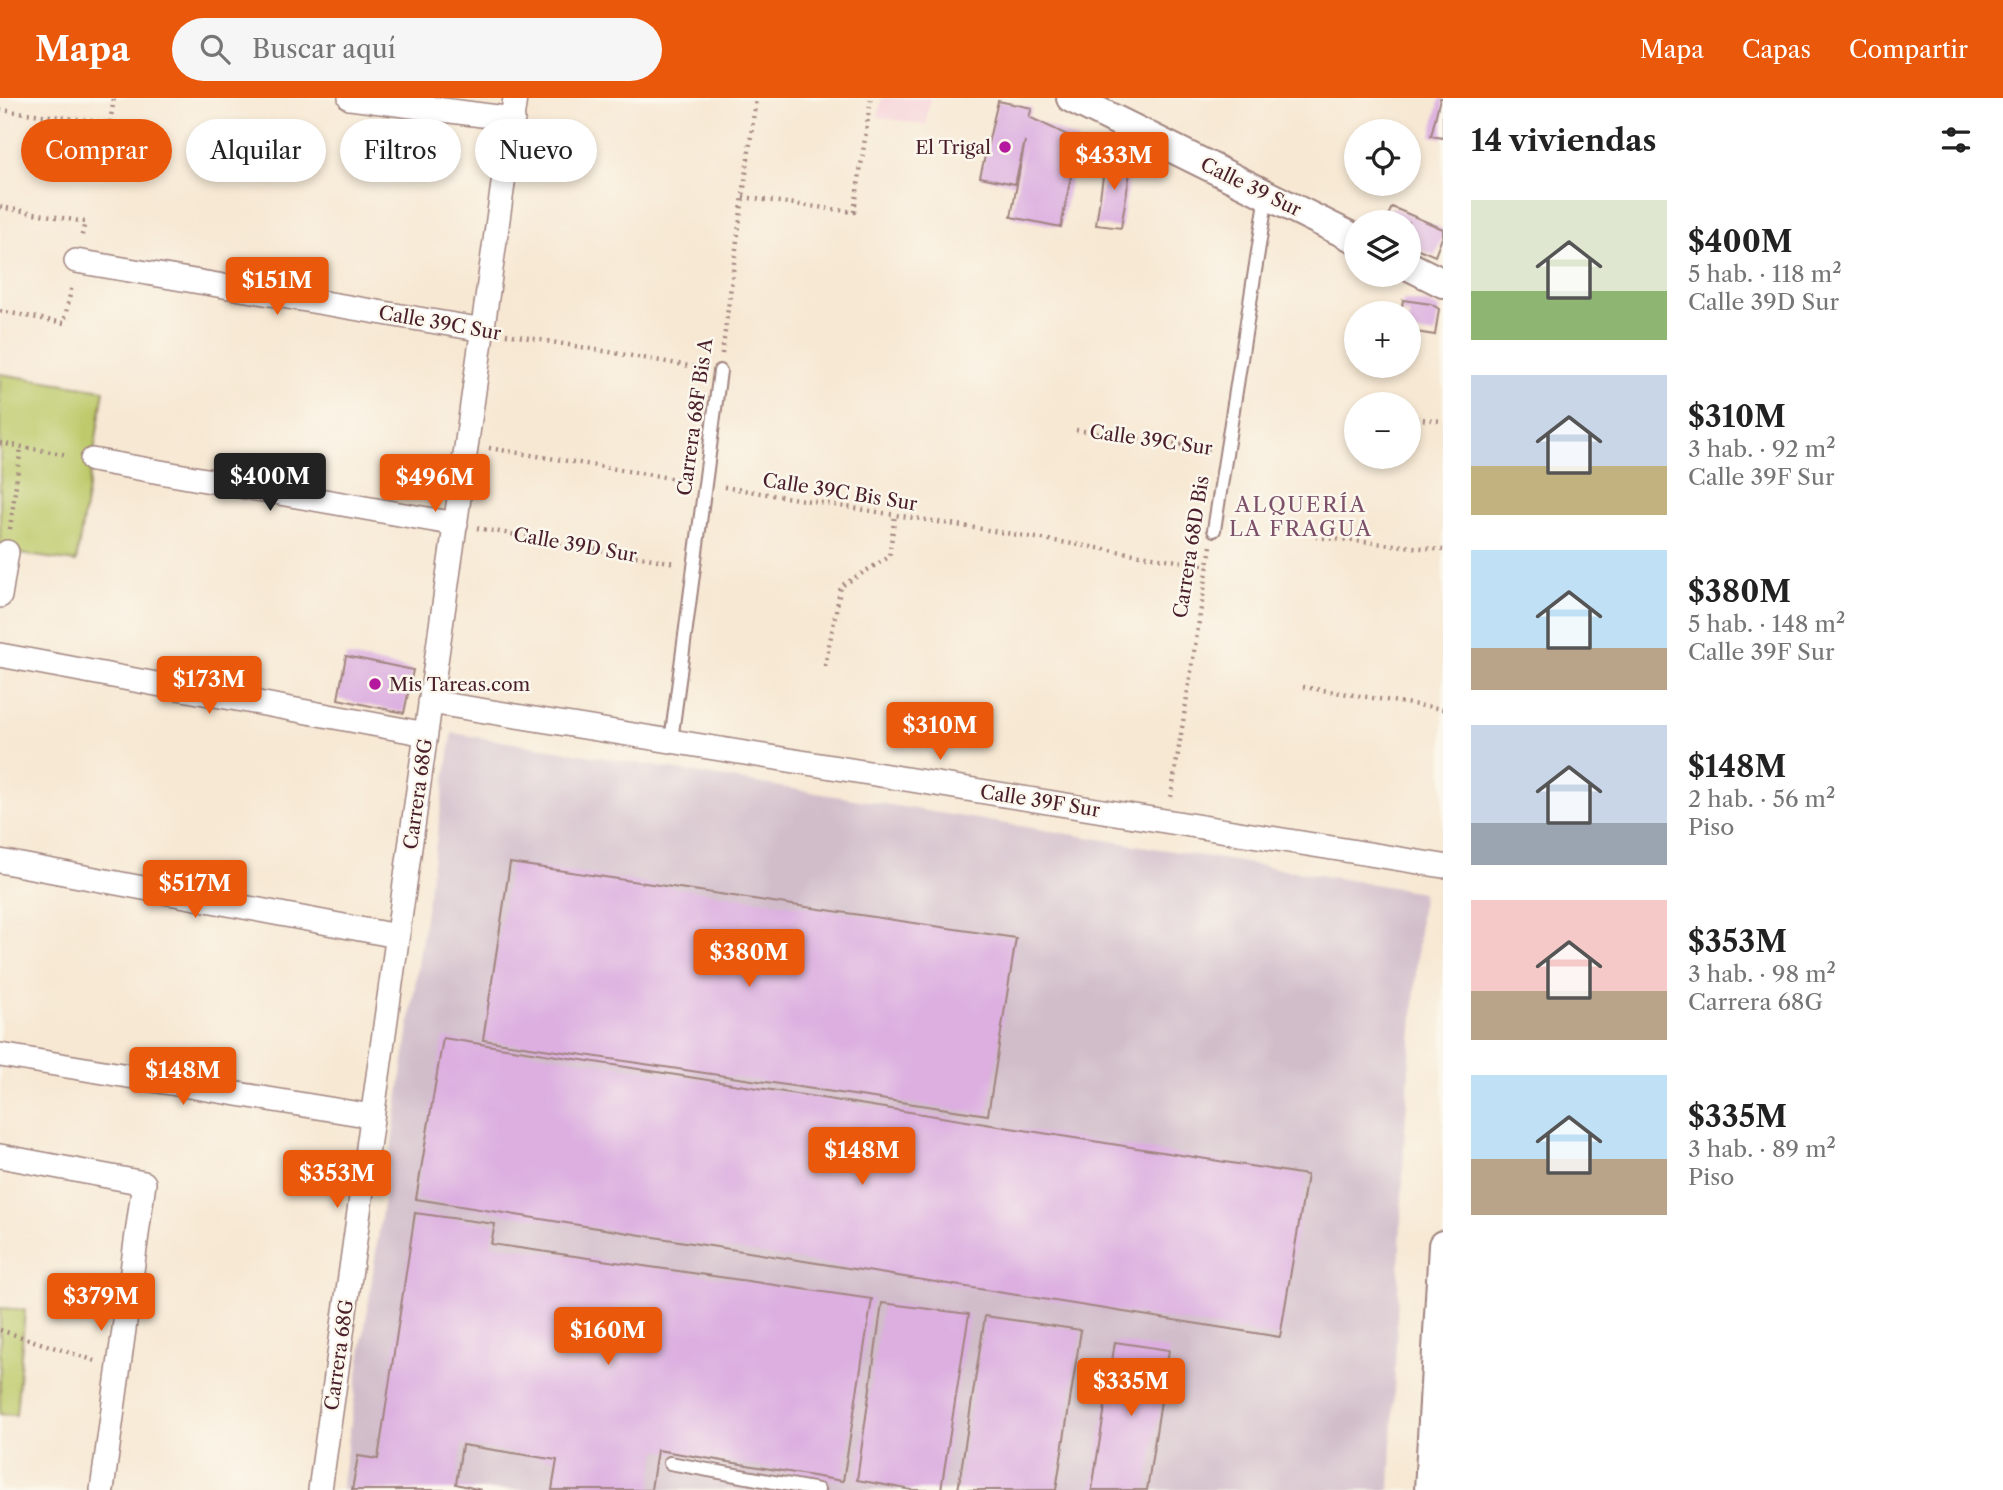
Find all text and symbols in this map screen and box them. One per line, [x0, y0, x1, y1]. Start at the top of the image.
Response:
search box [172, 18, 662, 81]
text: Mapa [35, 29, 130, 70]
icon: search [196, 30, 234, 68]
text: Buscar aquí [252, 33, 396, 65]
text: Mapa [1640, 35, 1704, 64]
text: Capas [1742, 35, 1811, 64]
text: Compartir [1849, 35, 1968, 64]
chip: Comprar [21, 119, 172, 182]
chip: Alquilar [186, 119, 326, 182]
chip: Filtros [340, 119, 461, 182]
chip: Nuevo [475, 119, 597, 182]
map controls [1344, 119, 1421, 469]
button: locate [1344, 119, 1421, 196]
icon: filters [1937, 121, 1975, 159]
text: 14 viviendas [1471, 122, 1657, 159]
pin: $433M [1065, 132, 1163, 192]
place label: El Trigal [915, 136, 991, 159]
marker: El Trigal [997, 139, 1013, 155]
text: $433M [1076, 141, 1152, 169]
street label: Calle 39 Sur [1197, 153, 1305, 221]
button: layers [1344, 210, 1421, 287]
text: $400M [1688, 223, 1793, 260]
icon: home [1527, 228, 1611, 312]
pin: $151M [228, 258, 326, 317]
text: 5 hab. · 118 m² [1688, 260, 1842, 288]
text: $151M [242, 266, 312, 294]
text: Calle 39D Sur [1688, 288, 1839, 316]
street label: Calle 39C Sur [377, 301, 503, 345]
button: + [1344, 301, 1421, 378]
street label: Carrera 68F Bis A [673, 336, 718, 497]
button: − [1344, 392, 1421, 469]
text: $310M [1688, 398, 1786, 435]
icon: home [1527, 403, 1611, 487]
street label: Calle 39C Sur [1088, 420, 1214, 460]
text: 3 hab. · 92 m² [1688, 435, 1836, 463]
pin: $400M [221, 454, 319, 513]
pin: $496M [386, 454, 484, 514]
text: $400M [230, 462, 310, 490]
text: $496M [396, 463, 474, 491]
text: Calle 39F Sur [1688, 463, 1835, 491]
street label: Calle 39C Bis Sur [761, 468, 919, 516]
street label: Carrera 68D Bis [1168, 474, 1214, 620]
district label: ALQUERÍA LA FRAGUA [1229, 492, 1373, 541]
street label: Calle 39D Sur [512, 523, 638, 567]
text: $380M [1688, 573, 1791, 610]
icon: home [1527, 578, 1611, 662]
text: 5 hab. · 148 m² [1688, 610, 1845, 638]
text: Calle 39F Sur [1688, 638, 1835, 666]
pin: $173M [160, 656, 258, 716]
text: $173M [173, 665, 245, 693]
place label: Mis Tareas.com [389, 673, 531, 696]
marker: Mis Tareas.com [367, 676, 383, 692]
pin: $310M [891, 702, 989, 762]
text: $310M [902, 711, 978, 739]
street label: Carrera 68G [399, 737, 437, 851]
text: $148M [1688, 748, 1786, 785]
icon: home [1527, 753, 1611, 837]
street label: Calle 39F Sur [978, 780, 1102, 822]
text: 2 hab. · 56 m² [1688, 785, 1835, 813]
text: Piso [1688, 813, 1734, 841]
pin: $517M [146, 860, 244, 920]
text: $517M [159, 869, 231, 897]
text: $353M [1688, 923, 1787, 960]
icon: home [1527, 928, 1611, 1012]
pin: $380M [700, 930, 798, 989]
text: $380M [709, 938, 789, 966]
text: 3 hab. · 98 m² [1688, 960, 1836, 988]
text: Carrera 68G [1688, 988, 1823, 1016]
pin: $148M [134, 1048, 232, 1107]
text: $148M [145, 1056, 221, 1084]
text: $335M [1688, 1098, 1787, 1135]
icon: home [1527, 1103, 1611, 1187]
pin: $148M [813, 1128, 911, 1187]
text: 3 hab. · 89 m² [1688, 1135, 1836, 1163]
text: $148M [824, 1136, 900, 1164]
pin: $353M [288, 1150, 386, 1210]
text: $353M [299, 1159, 375, 1187]
text: Piso [1688, 1163, 1734, 1191]
pin: $379M [52, 1274, 150, 1333]
text: $379M [63, 1282, 139, 1310]
street label: Carrera 68G [320, 1298, 358, 1412]
pin: $160M [559, 1308, 657, 1367]
text: $160M [570, 1316, 646, 1344]
pin: $335M [1082, 1358, 1180, 1418]
text: $335M [1093, 1367, 1169, 1395]

